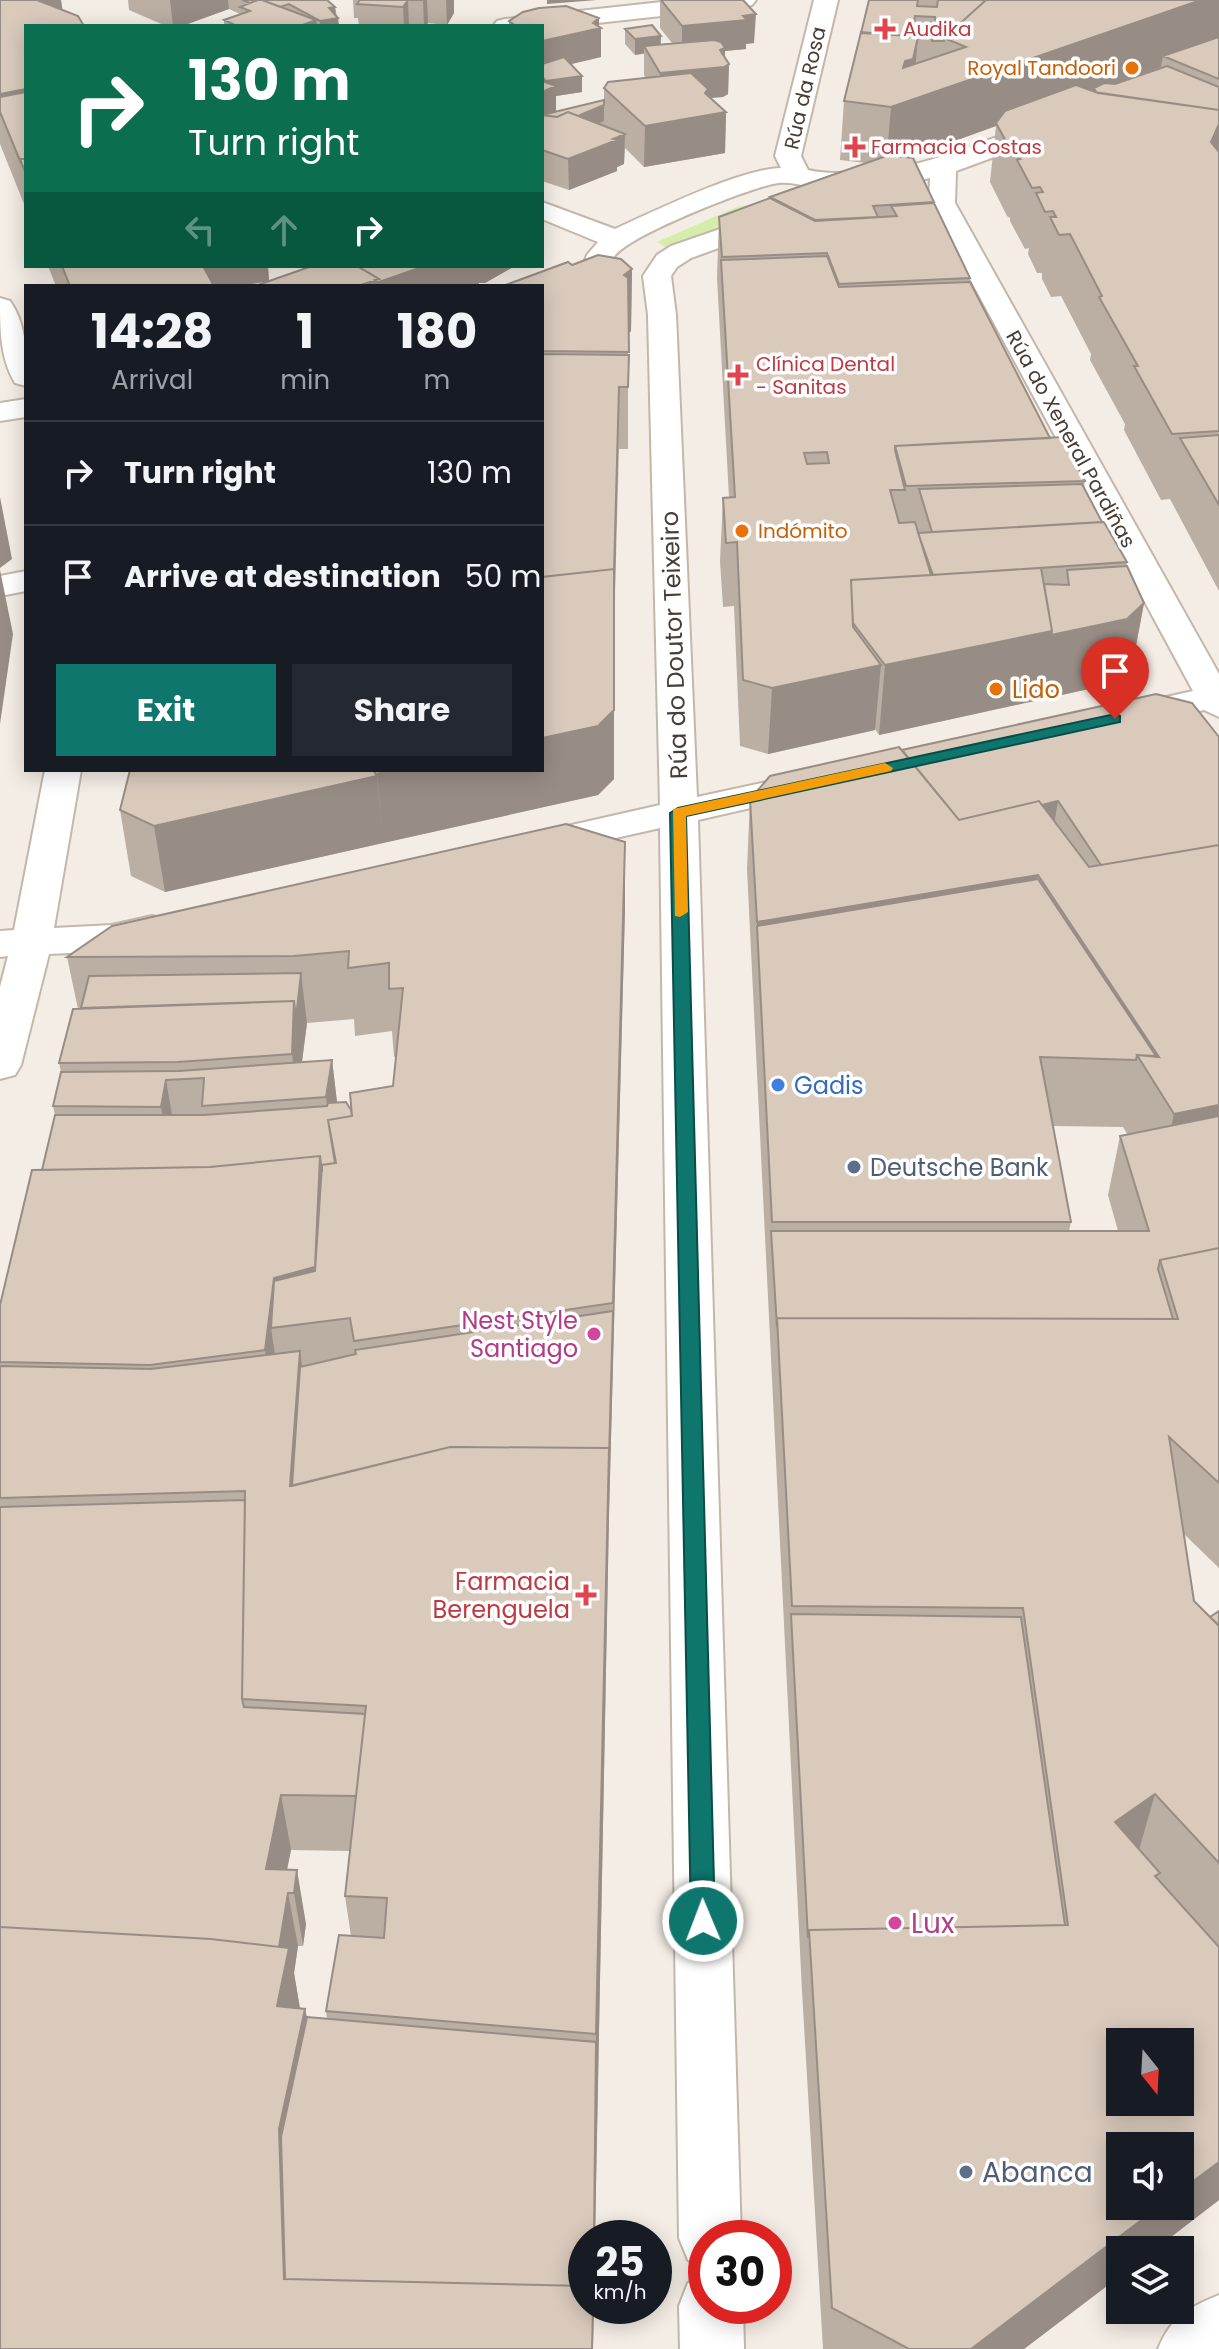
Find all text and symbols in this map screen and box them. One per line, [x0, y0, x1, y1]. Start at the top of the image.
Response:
place label: Audika [903, 15, 972, 43]
marker: Audika [874, 18, 896, 40]
street label: Rúa da Rosa [777, 24, 833, 152]
text: 130 m [188, 41, 351, 120]
place label: Royal Tandoori [967, 54, 1116, 82]
icon: right [56, 56, 160, 160]
marker: Royal Tandoori [1123, 59, 1141, 77]
text: Turn right [188, 117, 359, 168]
place label: Farmacia Costas [871, 133, 1042, 161]
marker: Farmacia Costas [846, 138, 864, 156]
icon: left [178, 208, 222, 252]
icon: ahead [262, 208, 306, 252]
icon: right [346, 208, 390, 252]
text: 14:28 [91, 298, 213, 365]
text: 1 [296, 298, 314, 365]
text: 180 [397, 298, 477, 365]
street label: Rúa do Xeneral Pardiñas [999, 325, 1143, 553]
place label: Clínica Dental - Sanitas [756, 350, 895, 401]
text: Arrival [111, 362, 193, 398]
text: min [280, 362, 330, 398]
text: m [424, 362, 450, 398]
marker: Clínica Dental - Sanitas [727, 364, 749, 386]
icon: right [56, 451, 100, 495]
text: Turn right [124, 451, 276, 494]
text: 130 m [427, 451, 512, 494]
street label: Rúa do Doutor Teixeiro [653, 510, 695, 780]
place label: Indómito [758, 517, 848, 545]
marker: Indómito [733, 522, 751, 540]
icon: arrive [56, 555, 100, 599]
text: Arrive at destination [124, 555, 441, 598]
text: 50 m [465, 555, 541, 598]
pin [1081, 637, 1149, 719]
icon: arrive [1093, 649, 1137, 693]
button: Exit [56, 664, 276, 756]
button: Share [292, 664, 512, 756]
place label: Lido [1012, 673, 1060, 706]
marker: Lido [987, 680, 1005, 698]
place label: Gadis [794, 1069, 864, 1102]
marker: Gadis [769, 1076, 787, 1094]
place label: Deutsche Bank [870, 1151, 1049, 1184]
marker: Deutsche Bank [845, 1158, 863, 1176]
place label: Nest Style Santiago [461, 1304, 578, 1365]
marker: Nest Style Santiago [585, 1325, 603, 1343]
place label: Farmacia Berenguela [433, 1565, 570, 1626]
marker: Farmacia Berenguela [577, 1586, 595, 1604]
position arrow [661, 1879, 745, 1963]
place label: Lux [911, 1904, 955, 1943]
marker: Lux [886, 1914, 904, 1932]
north arrow [1106, 2028, 1194, 2116]
map controls [1106, 2028, 1194, 2324]
button: sound [1106, 2132, 1194, 2220]
place label: Abanca [982, 2153, 1093, 2192]
marker: Abanca [957, 2163, 975, 2181]
speed limit sign: 30 [688, 2220, 792, 2324]
text: 25 [596, 2234, 644, 2290]
button: layers [1106, 2236, 1194, 2324]
text: km/h [593, 2278, 647, 2306]

